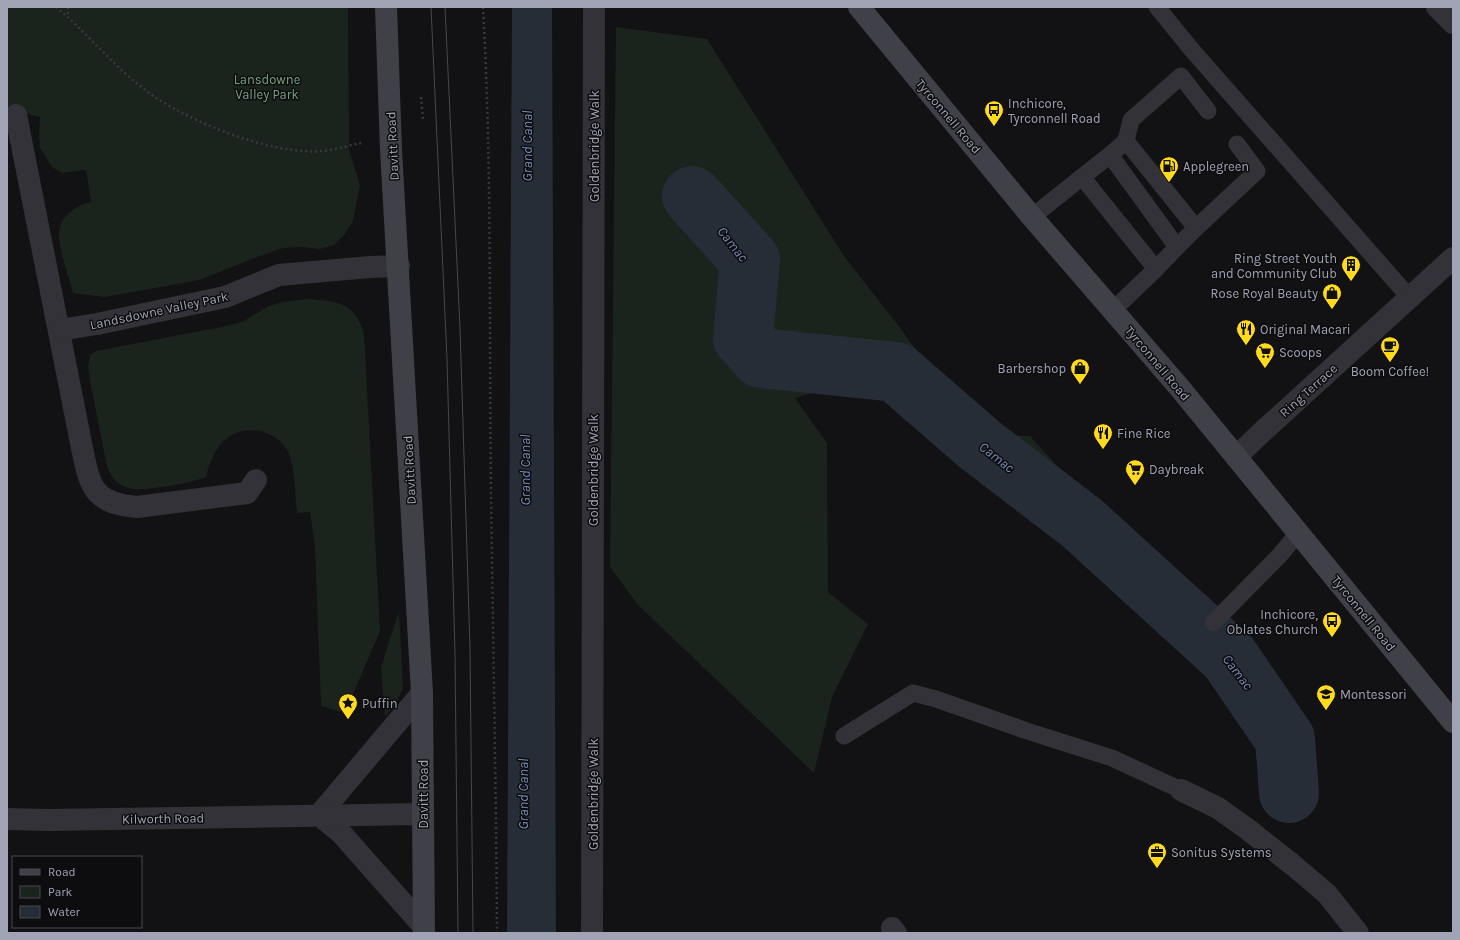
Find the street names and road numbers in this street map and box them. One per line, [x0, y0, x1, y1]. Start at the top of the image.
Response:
street label: Tyrconnell Road [913, 76, 984, 157]
street label: Goldenbridge Walk [587, 90, 602, 202]
street label: Davitt Road [383, 111, 402, 181]
street label: Landsdowne Valley Park [89, 288, 230, 332]
street label: Tyrconnell Road [1122, 323, 1193, 404]
street label: Ring Terrace [1276, 360, 1340, 420]
street label: Goldenbridge Walk [586, 414, 601, 526]
street label: Davitt Road [400, 435, 419, 505]
street label: Tyrconnell Road [1329, 573, 1399, 654]
street label: Goldenbridge Walk [586, 738, 601, 850]
street label: Davitt Road [416, 760, 431, 828]
street label: Kilworth Road [122, 810, 204, 827]

